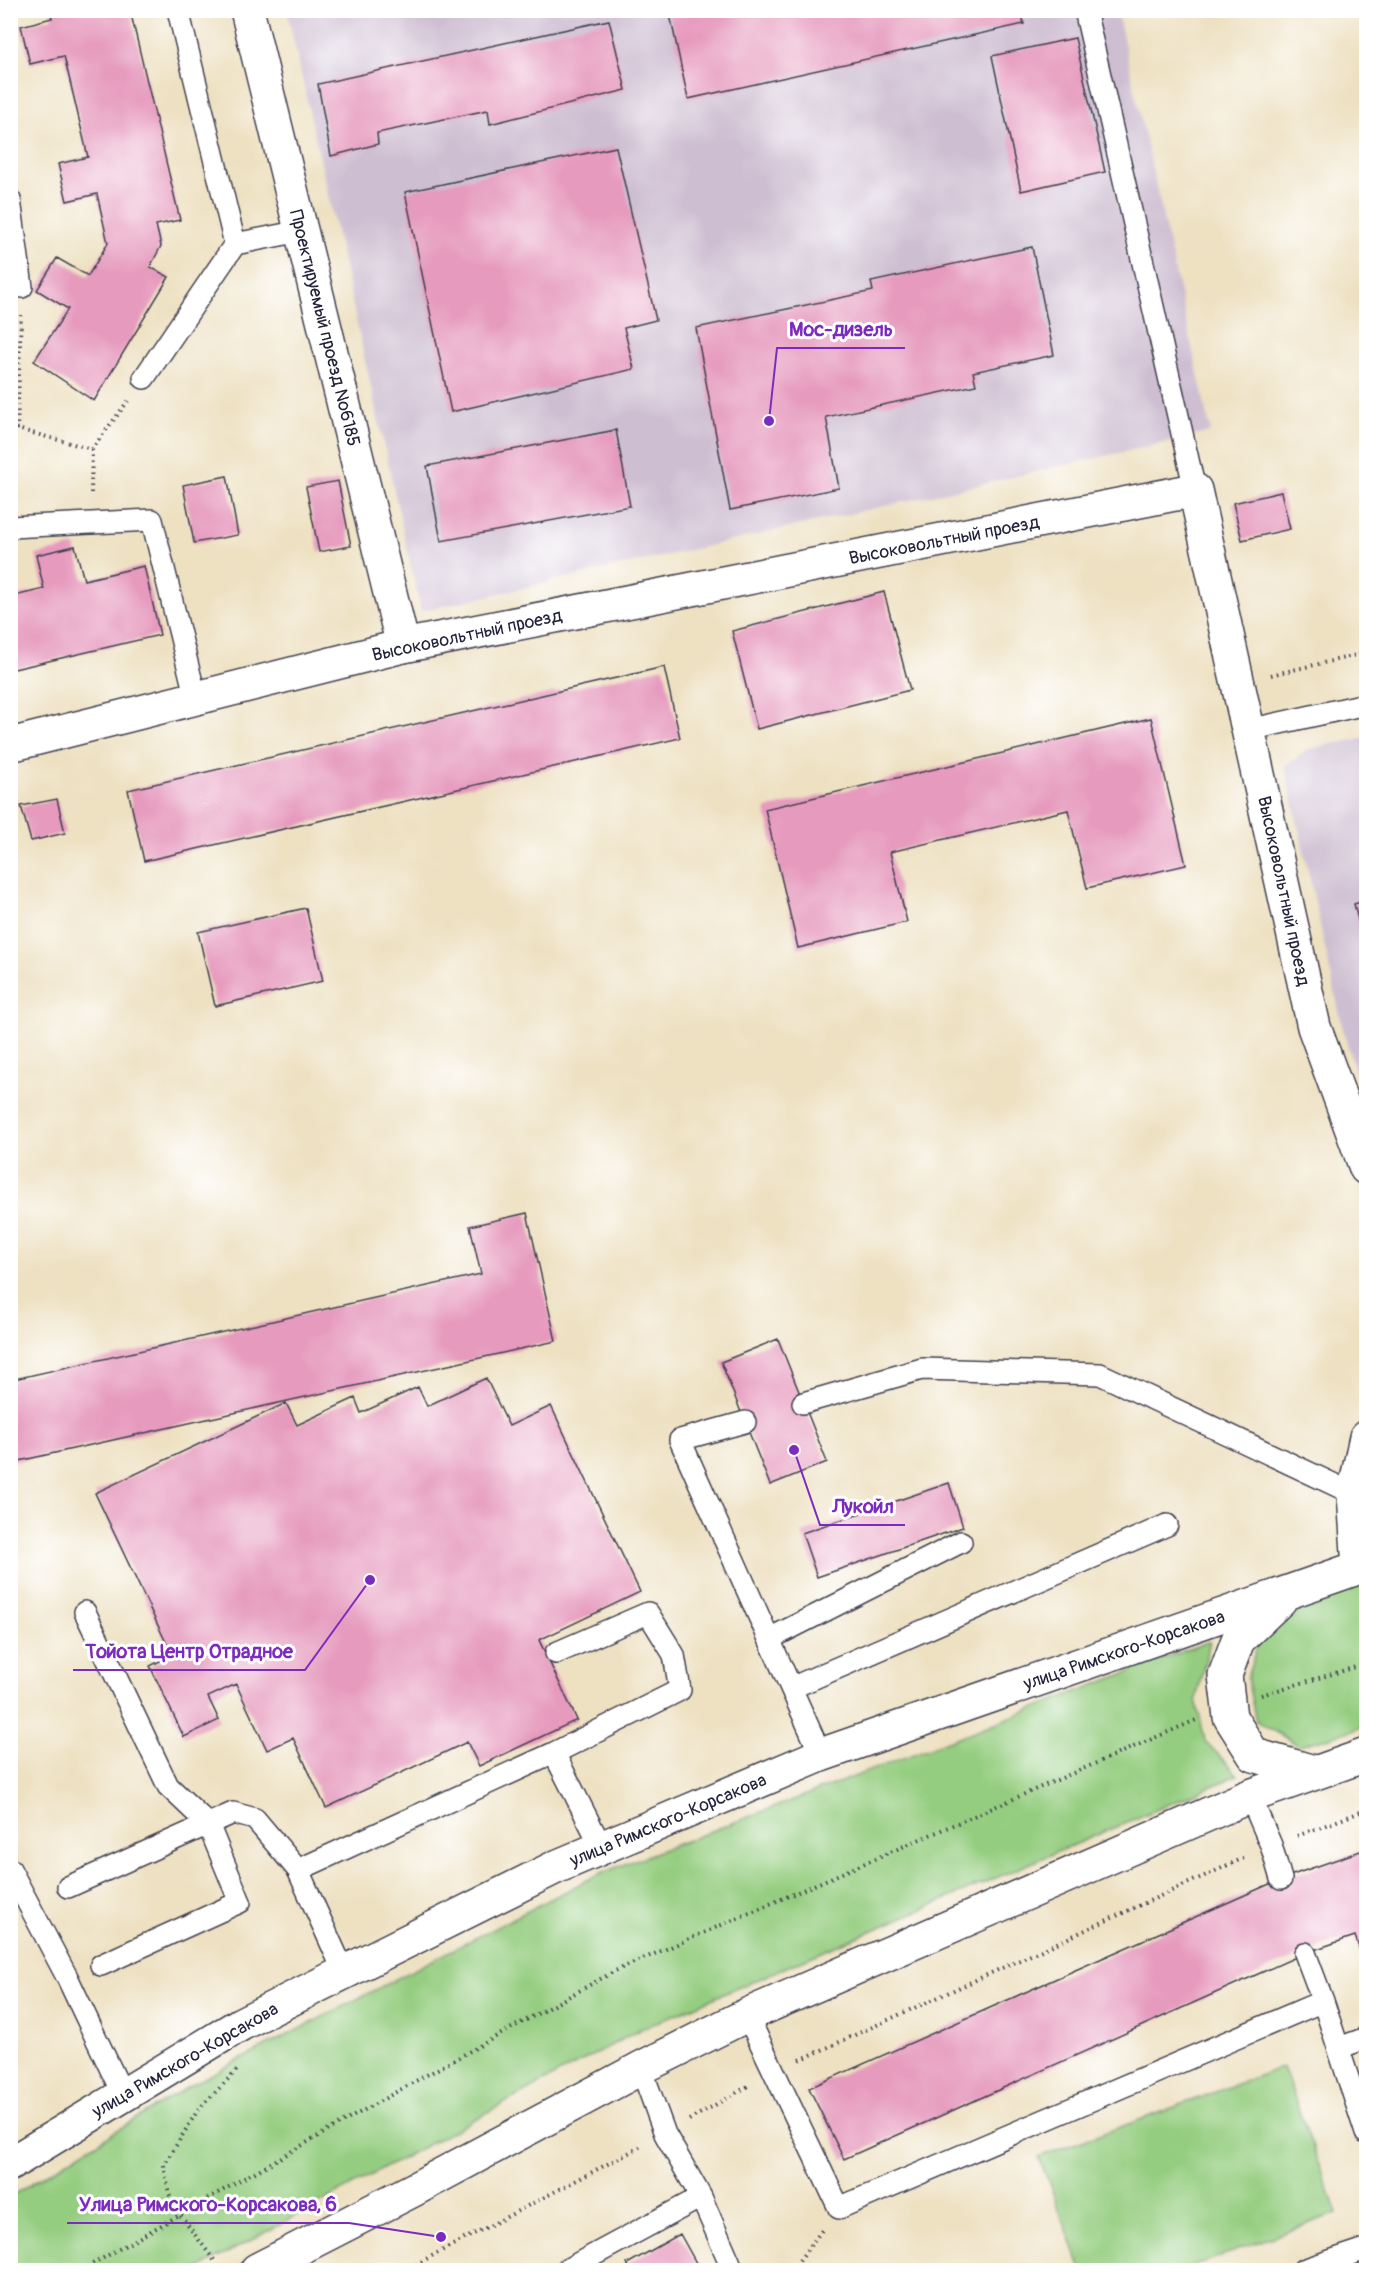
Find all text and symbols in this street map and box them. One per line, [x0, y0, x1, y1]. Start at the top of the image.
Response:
street label: Проектируемый проезд №6185 [284, 207, 365, 449]
callout: Мос-дизель [777, 310, 905, 348]
text: Мос-дизель [789, 317, 893, 342]
street label: Высоковольтный проезд [847, 511, 1041, 570]
street label: Высоковольтный проезд [370, 604, 564, 667]
street label: Высоковольтный проезд [1252, 794, 1315, 988]
callout: Лукойл [820, 1487, 905, 1525]
text: Лукойл [831, 1494, 894, 1519]
street label: улица Римского-Корсакова [1020, 1605, 1228, 1696]
callout: Тойота Центр Отрадное [73, 1632, 305, 1670]
text: Тойота Центр Отрадное [84, 1639, 294, 1664]
street label: улица Римского-Корсакова [566, 1769, 770, 1873]
street label: улица Римского-Корсакова [87, 1998, 283, 2124]
callout: Улица Римского-Корсакова, 6 [67, 2185, 349, 2223]
text: Улица Римского-Корсакова, 6 [79, 2192, 337, 2217]

